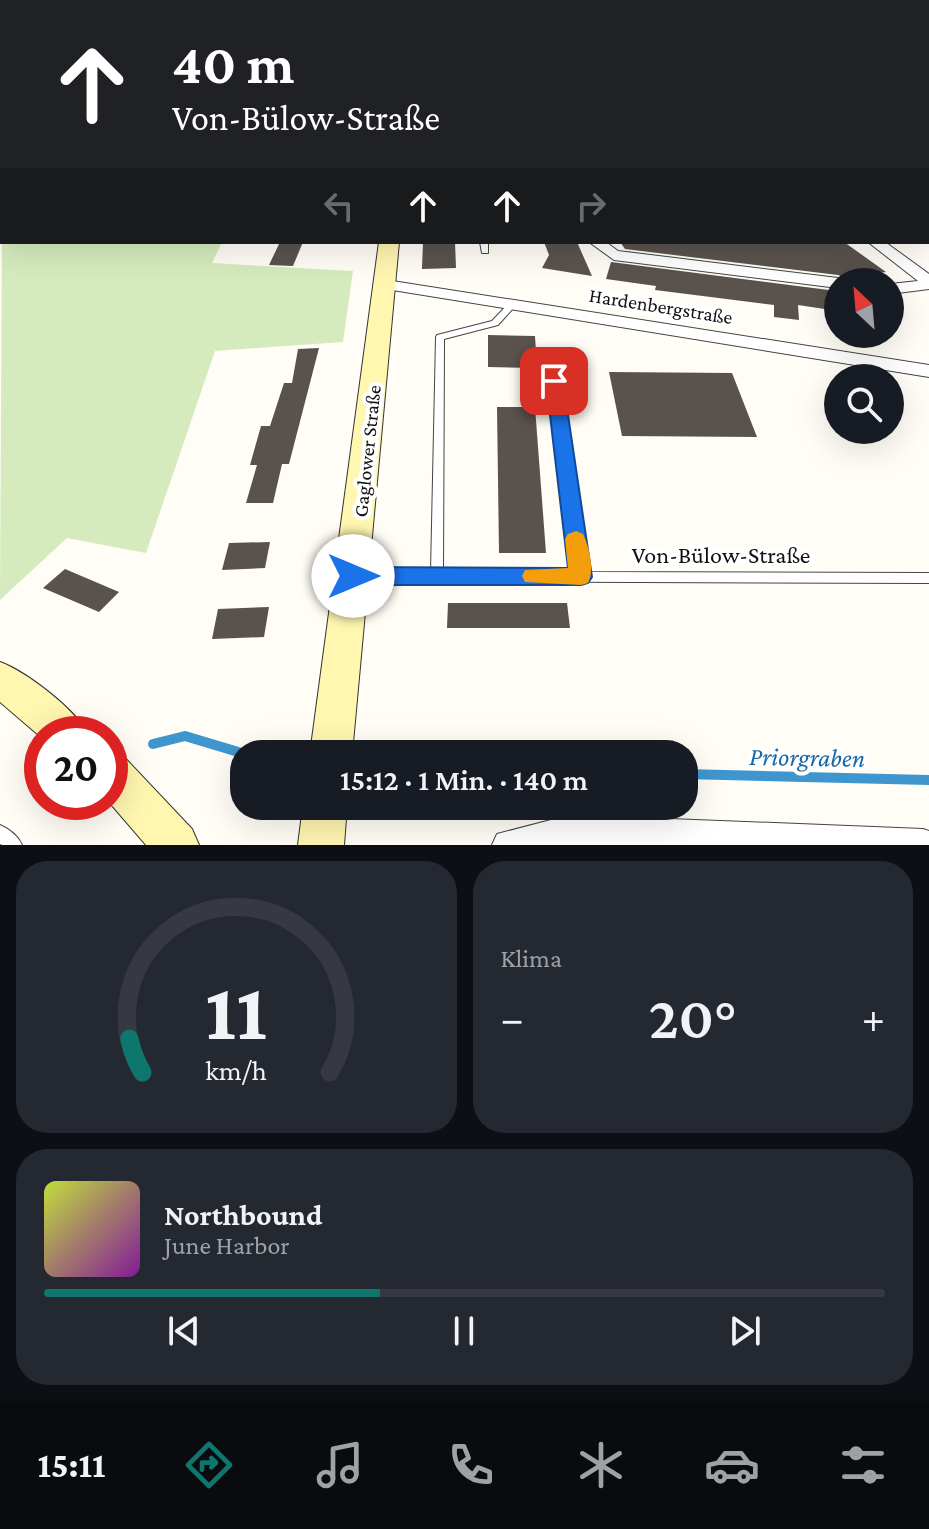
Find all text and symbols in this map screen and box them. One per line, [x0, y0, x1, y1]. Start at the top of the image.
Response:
icon: ahead [40, 32, 144, 136]
text: 40 m [172, 33, 294, 95]
text: Von-Bülow-Straße [172, 98, 440, 138]
icon: left [317, 184, 361, 228]
icon: ahead [401, 184, 445, 228]
icon: ahead [485, 184, 529, 228]
icon: right [569, 184, 613, 228]
north arrow [824, 268, 904, 348]
map controls [824, 268, 904, 444]
street label: Hardenbergstraße [588, 284, 734, 329]
pin [520, 347, 588, 415]
icon: arrive [532, 359, 576, 403]
button: search [824, 364, 904, 444]
street label: Gaglower Straße [349, 384, 386, 518]
position arrow [311, 534, 395, 618]
street label: Von-Bülow-Straße [632, 541, 810, 568]
speed limit sign: 20 [24, 716, 128, 820]
water label: Priorgraben [749, 742, 865, 773]
text: 15:12 · 1 Min. · 140 m [340, 763, 588, 796]
text: Klima [501, 944, 562, 973]
text: 11 [205, 964, 267, 1057]
text: 20° [649, 984, 737, 1051]
text: − [501, 994, 524, 1042]
text: + [862, 994, 885, 1042]
text: km/h [205, 1054, 267, 1086]
text: Northbound [164, 1198, 322, 1231]
text: June Harbor [164, 1231, 290, 1260]
icon: previous [162, 1309, 206, 1353]
icon: pause [442, 1309, 486, 1353]
icon: next [723, 1309, 767, 1353]
icon: directions [181, 1437, 237, 1493]
icon: music [312, 1437, 368, 1493]
icon: phone [443, 1437, 499, 1493]
icon: climate [573, 1437, 629, 1493]
icon: car [704, 1437, 760, 1493]
icon: filters [835, 1437, 891, 1493]
text: 15:11 [37, 1445, 106, 1485]

